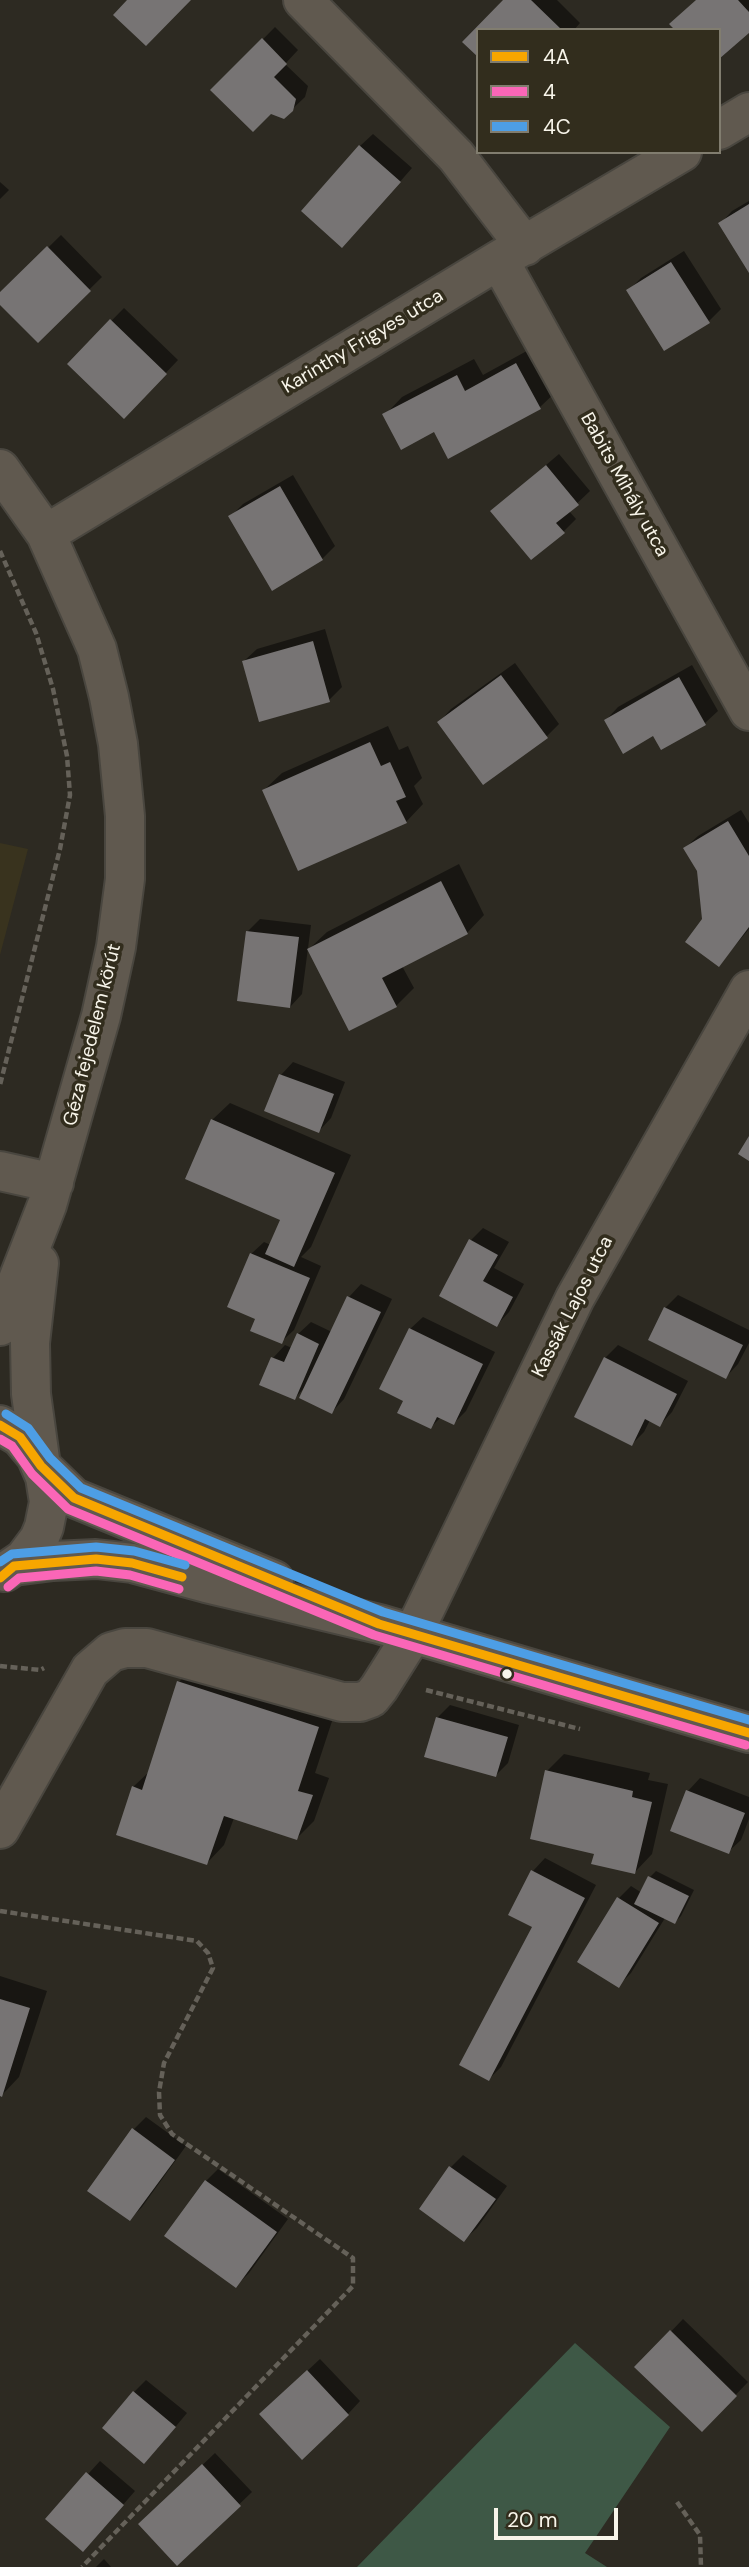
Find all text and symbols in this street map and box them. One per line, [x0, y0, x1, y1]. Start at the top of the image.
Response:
legend [476, 28, 721, 154]
text: 4A [543, 43, 570, 71]
text: 4 [543, 78, 556, 106]
text: 4C [543, 113, 571, 141]
street label: Karinthy Frigyes utca [278, 285, 448, 399]
street label: Babits Mihály utca [575, 409, 673, 561]
street label: Géza fejedelem körút [59, 942, 127, 1128]
street label: Kassák Lajos utca [528, 1233, 618, 1381]
unlabelled marker [500, 1667, 514, 1681]
scale bar [497, 2494, 621, 2538]
text: 20 m [507, 2506, 558, 2534]

